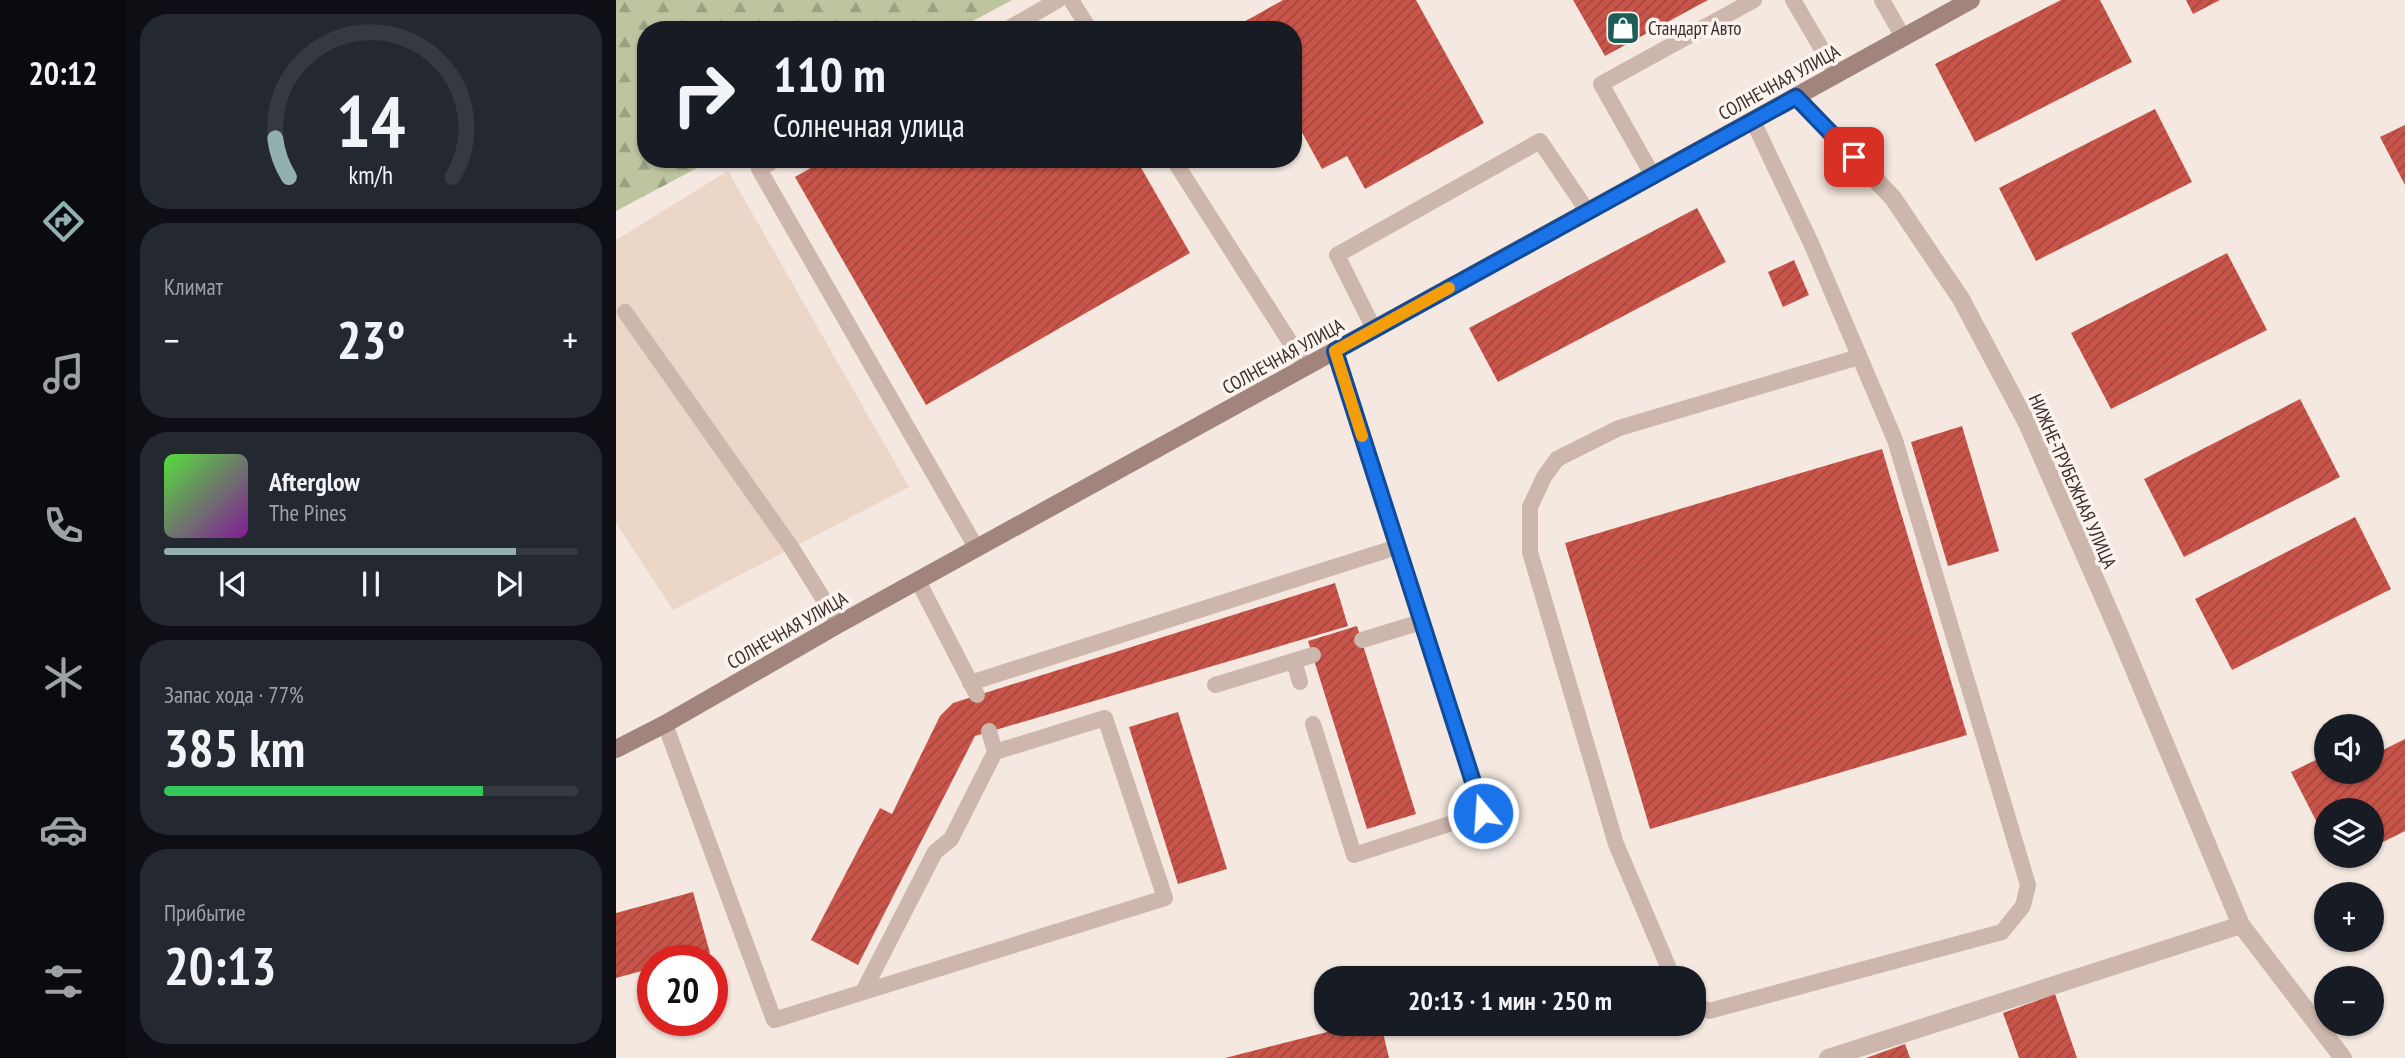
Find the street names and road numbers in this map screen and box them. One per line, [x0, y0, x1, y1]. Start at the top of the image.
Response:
street label: СОЛНЕЧНАЯ УЛИЦА [1714, 39, 1844, 125]
street label: СОЛНЕЧНАЯ УЛИЦА [1218, 313, 1348, 399]
street label: НИЖНЕ-ТРУБЕЖНАЯ УЛИЦА [2024, 390, 2122, 572]
street label: СОЛНЕЧНАЯ УЛИЦА [723, 586, 851, 674]

